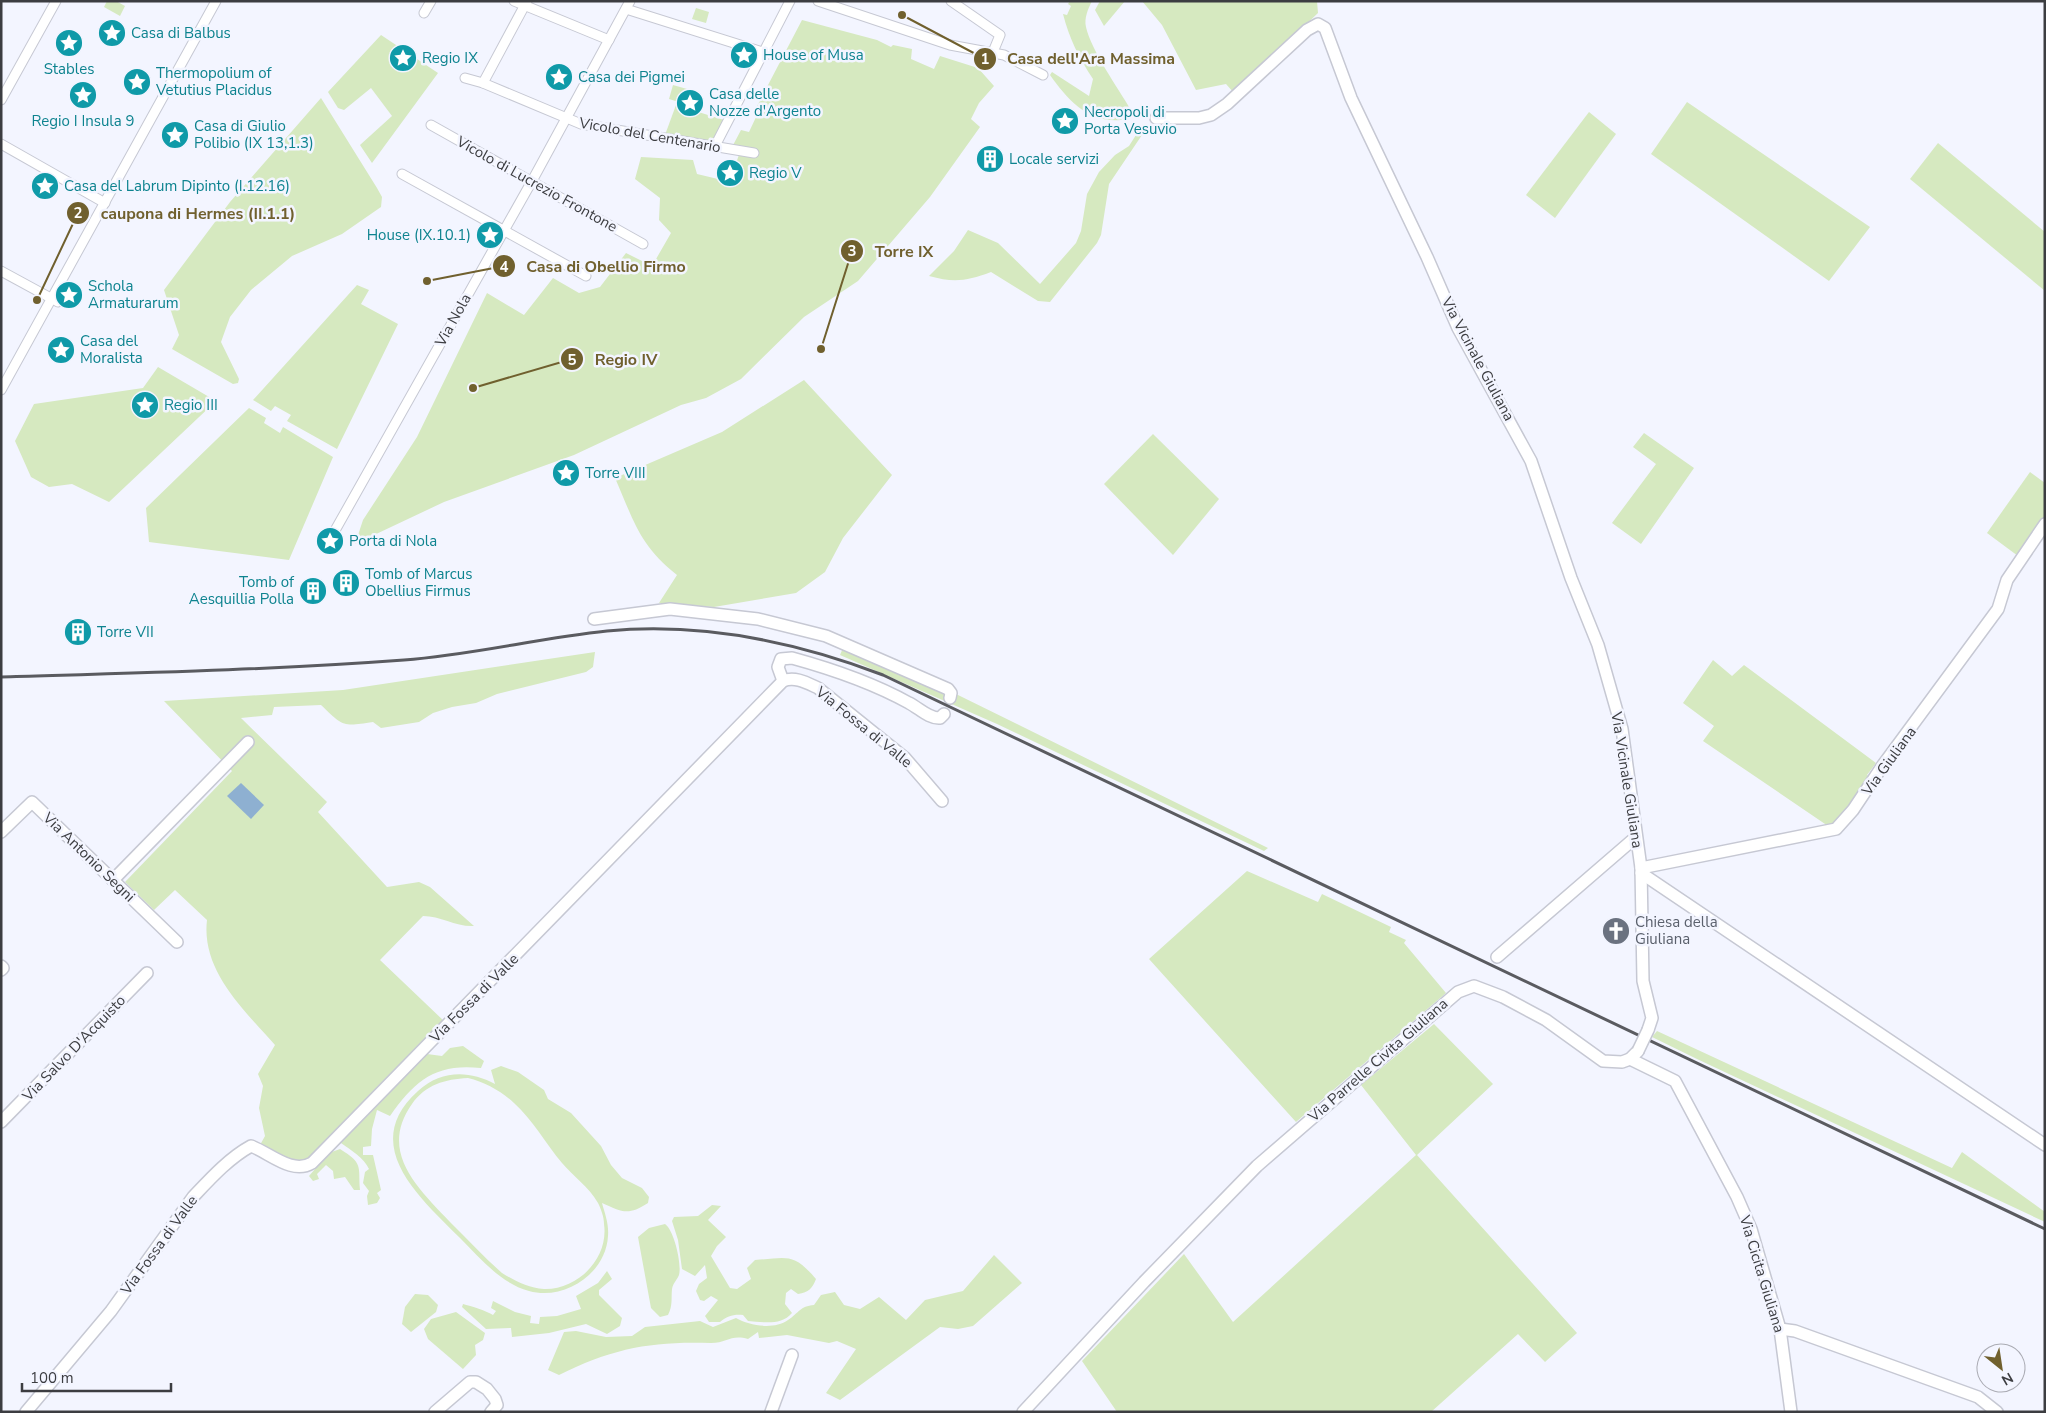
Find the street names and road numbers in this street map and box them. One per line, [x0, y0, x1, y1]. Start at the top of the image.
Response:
street label: Vicolo del Centenario [577, 113, 722, 157]
street label: Vicolo di Lucrezio Frontone [452, 131, 621, 237]
street label: Via Nola [430, 290, 476, 351]
street label: Via Vicinale Giuliana [1436, 293, 1519, 424]
street label: Via Fossa di Valle [811, 681, 916, 772]
street label: Via Vicinale Giuliana [1606, 709, 1648, 850]
street label: Via Giuliana [1857, 722, 1921, 800]
street label: Via Antonio Segni [38, 807, 139, 906]
street label: Via Fossa di Valle [424, 949, 523, 1048]
street label: Via Salvo D'Acquisto [17, 991, 130, 1106]
street label: Via Parrelle Civita Giuliana [1303, 994, 1452, 1127]
street label: Via Fossa di Valle [116, 1191, 202, 1300]
street label: Via Cicita Giuliana [1734, 1212, 1789, 1335]

